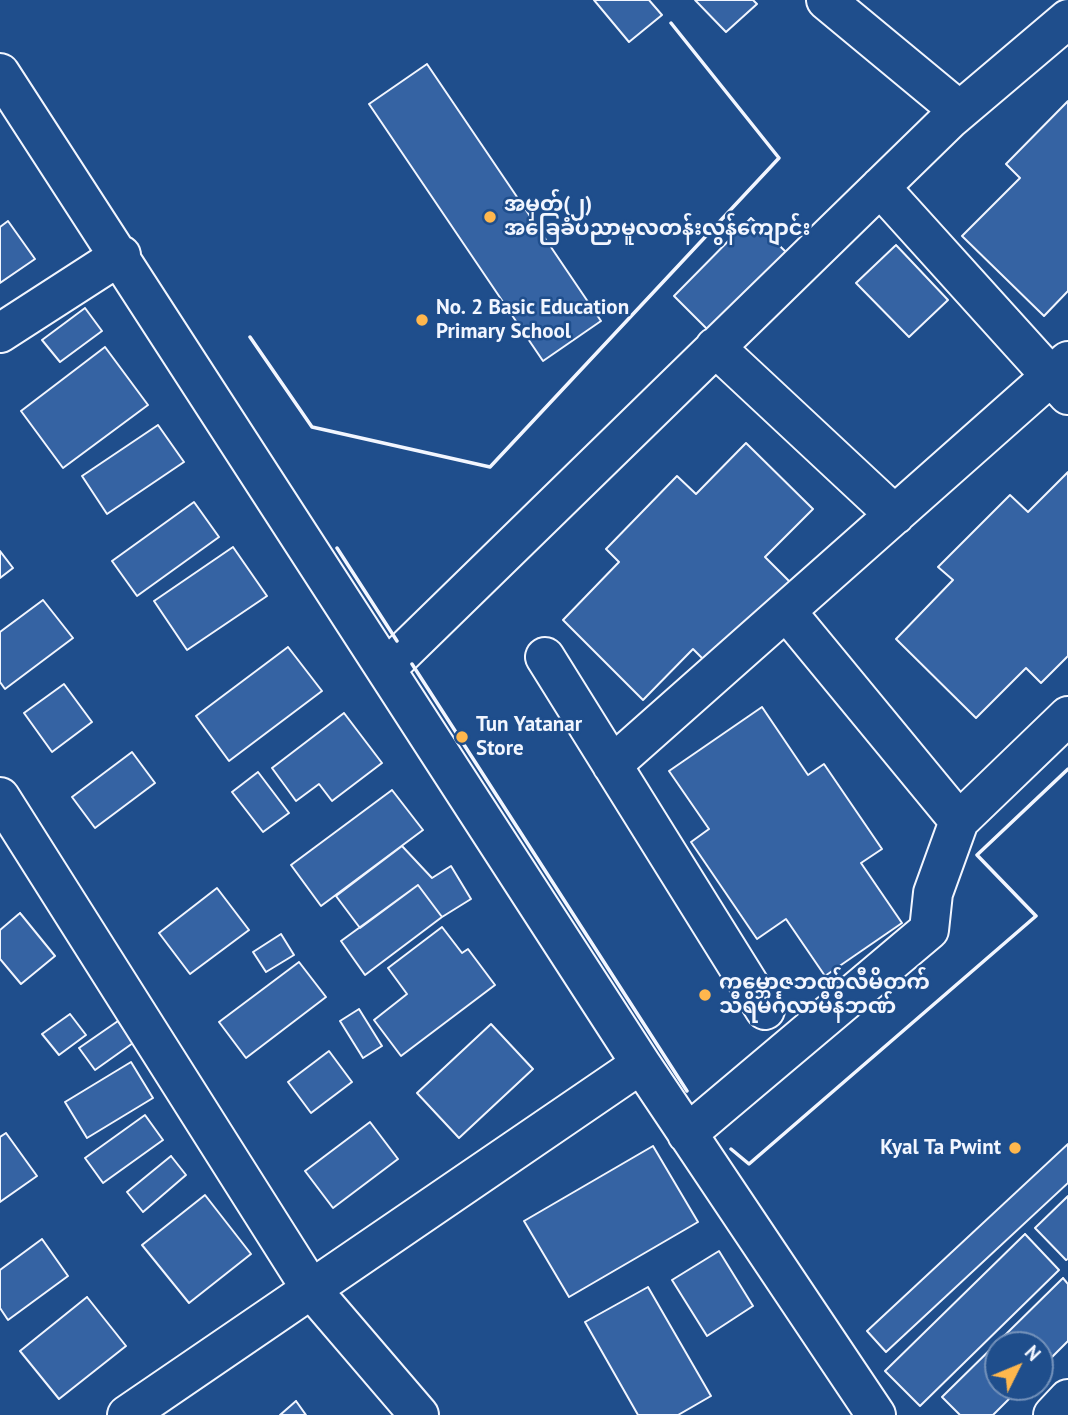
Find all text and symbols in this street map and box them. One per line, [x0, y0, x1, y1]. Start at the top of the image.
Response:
place label: အမှတ်(၂) အခြေခံပညာမူလတန်းလွန်ကျောင်း [504, 192, 811, 242]
marker: အမှတ်(၂) အခြေခံပညာမူလတန်းလွန်ကျောင်း [482, 209, 498, 225]
place label: No. 2 Basic Education Primary School [436, 295, 629, 345]
marker: No. 2 Basic Education Primary School [414, 312, 430, 328]
place label: Tun Yatanar Store [476, 712, 582, 762]
marker: Tun Yatanar Store [454, 729, 470, 745]
place label: ကမ္ဘောဇဘဏ်လီမိတက် သီရိမင်္ဂလာမီနီဘဏ် [719, 970, 930, 1020]
marker: ကမ္ဘောဇဘဏ်လီမိတက် သီရိမင်္ဂလာမီနီဘဏ် [697, 987, 713, 1003]
place label: Kyal Ta Pwint [880, 1135, 1001, 1161]
marker: Kyal Ta Pwint [1007, 1140, 1023, 1156]
north arrow [984, 1331, 1054, 1401]
text: N [1020, 1340, 1046, 1366]

